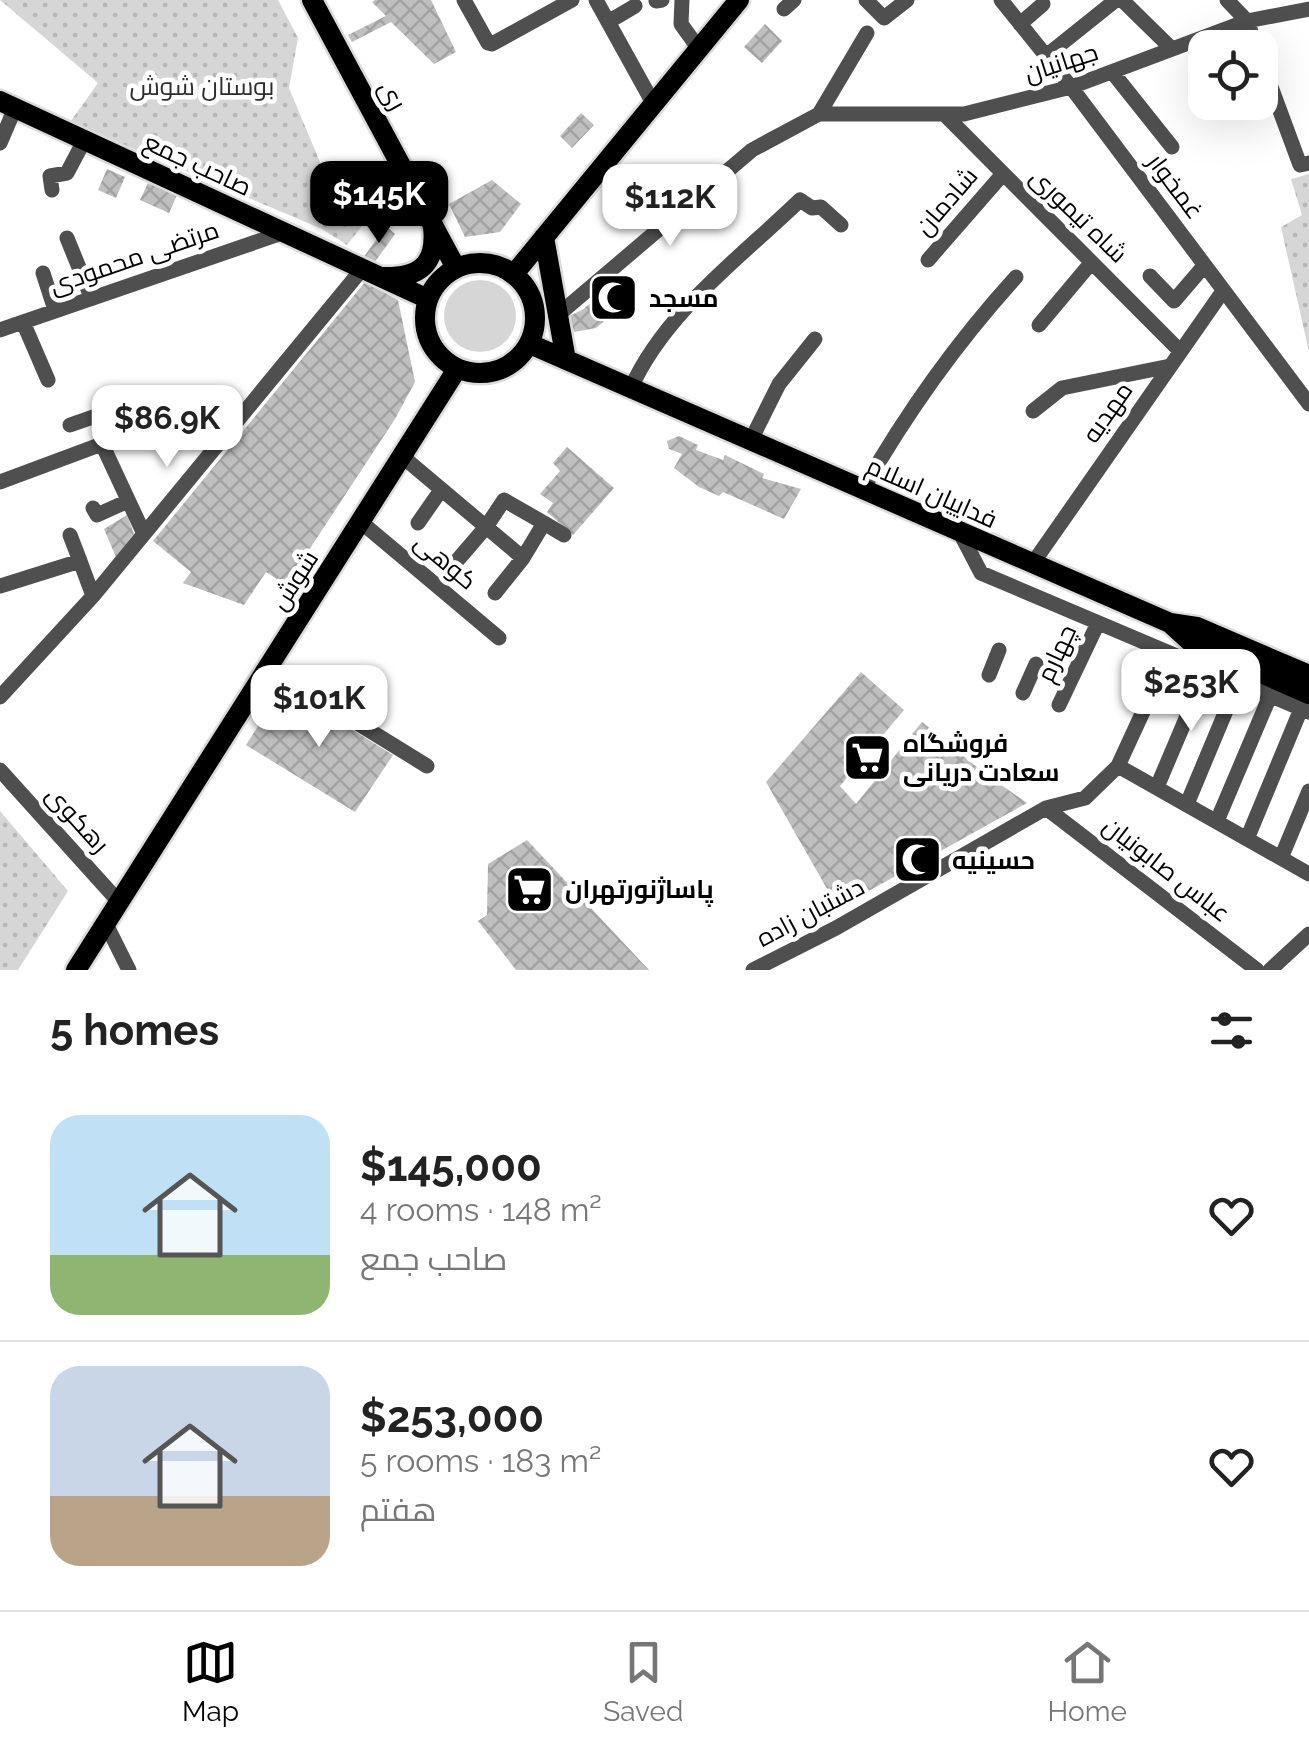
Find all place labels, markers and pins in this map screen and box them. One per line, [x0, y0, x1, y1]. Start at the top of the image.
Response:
pin: $145K [309, 161, 449, 246]
pin: $112K [600, 164, 740, 249]
mosque icon: مسجد [588, 272, 640, 324]
place label: مسجد [649, 283, 719, 313]
pin: $86.9K [86, 385, 248, 470]
pin: $253K [1121, 649, 1261, 734]
pin: $101K [249, 665, 389, 750]
place label: فروشگاه سعادت دریانی [903, 728, 1059, 787]
supermarket icon: فروشگاه سعادت دریانی [842, 731, 894, 783]
mosque icon: حسینیه [891, 834, 943, 886]
place label: حسینیه [952, 845, 1035, 875]
supermarket icon: پاساژنورتهران [504, 863, 556, 915]
place label: پاساژنورتهران [565, 874, 714, 907]

